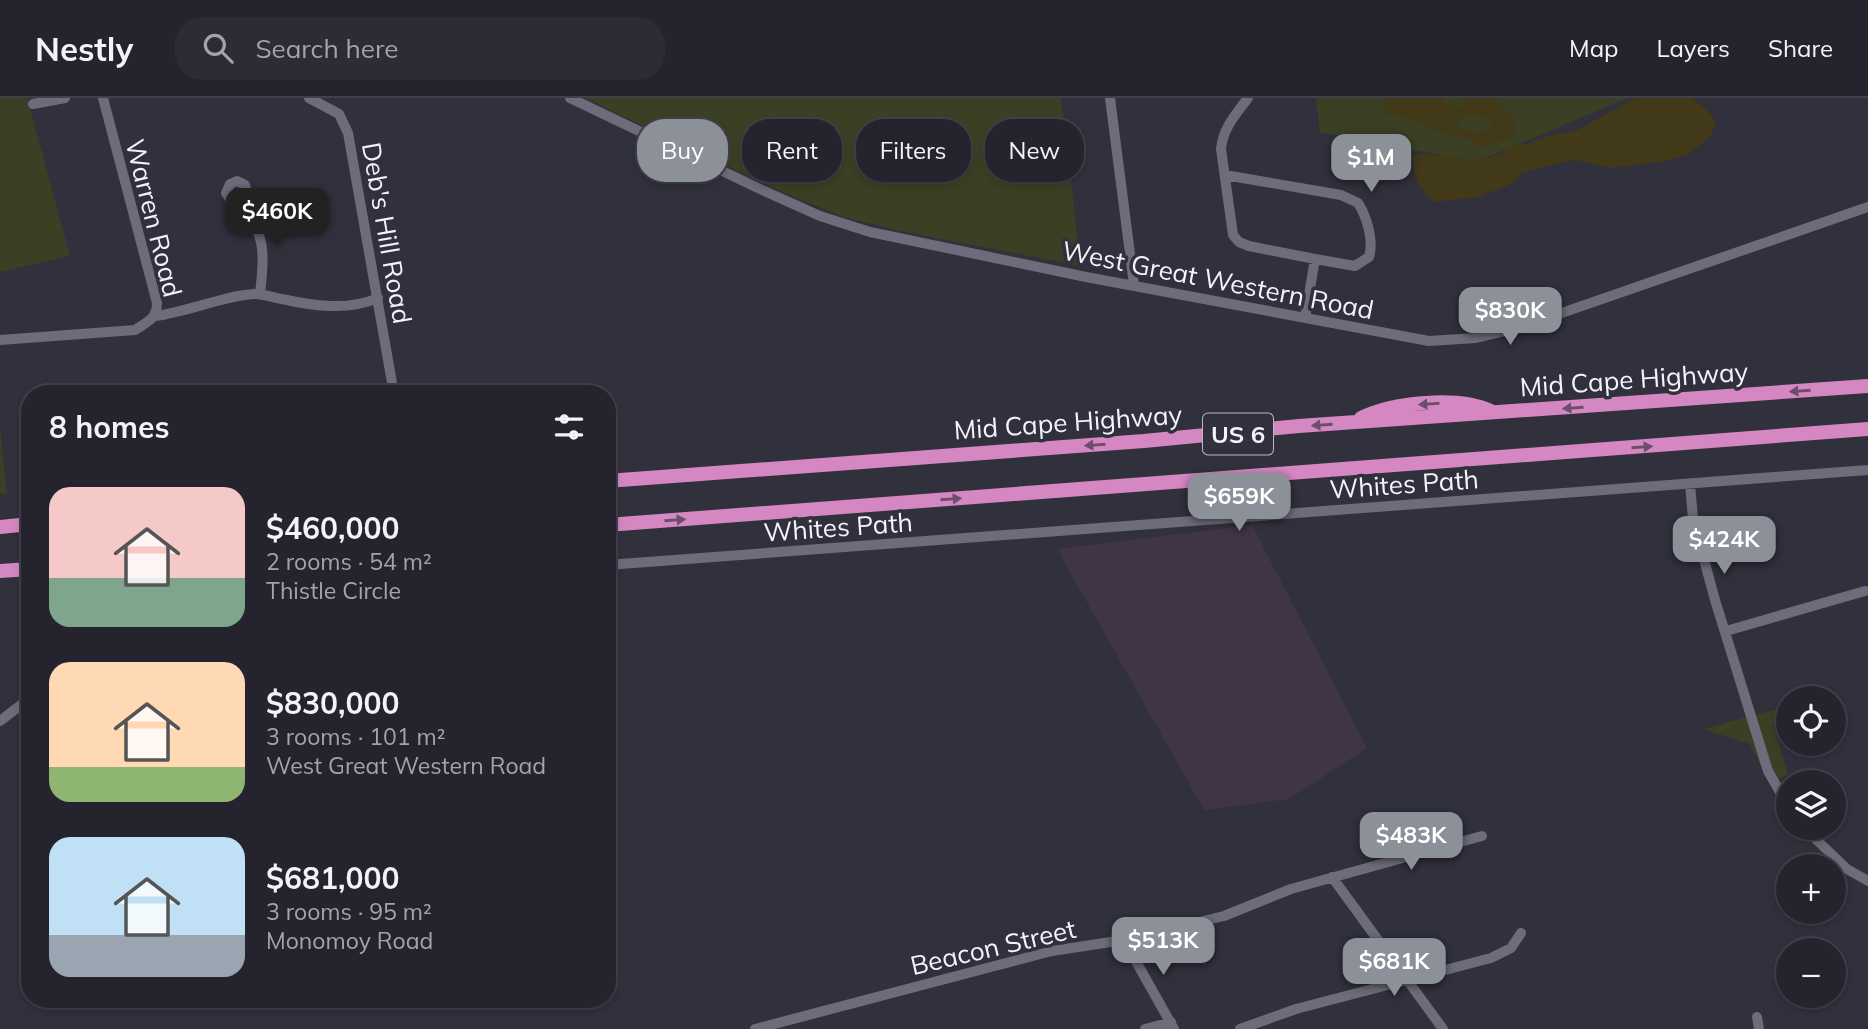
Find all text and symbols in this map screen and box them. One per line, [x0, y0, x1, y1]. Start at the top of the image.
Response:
search box [175, 17, 665, 80]
text: Nestly [35, 28, 133, 69]
icon: search [199, 29, 237, 67]
text: Search here [255, 32, 398, 65]
text: Map [1569, 33, 1618, 63]
text: Layers [1656, 33, 1730, 63]
text: Share [1768, 33, 1833, 63]
chip: Buy [637, 119, 728, 182]
chip: Rent [742, 119, 842, 182]
chip: Filters [856, 119, 971, 182]
chip: New [985, 119, 1084, 182]
pin: $1M [1337, 134, 1405, 194]
street label: Warren Road [118, 136, 190, 300]
street label: Deb's Hill Road [355, 140, 419, 326]
text: $1M [1347, 142, 1395, 171]
pin: $460K [228, 188, 326, 248]
text: $460K [242, 196, 312, 225]
street label: West Great Western Road [1059, 234, 1377, 326]
pin: $830K [1461, 288, 1559, 347]
text: $830K [1475, 295, 1545, 324]
street label: Mid Cape Highway [1519, 355, 1749, 403]
one-way arrow [1789, 386, 1811, 397]
street label: Mid Cape Highway [953, 398, 1183, 446]
one-way arrow [1418, 399, 1440, 410]
one-way arrow [1562, 403, 1584, 414]
text: 8 homes [49, 408, 170, 446]
icon: filters [550, 408, 588, 446]
road number: US 6 [1203, 414, 1273, 454]
one-way arrow [1310, 420, 1332, 431]
one-way arrow [1084, 440, 1106, 451]
one-way arrow [1631, 441, 1653, 452]
street label: Whites Path [1328, 462, 1480, 506]
pin: $659K [1190, 474, 1288, 533]
text: $659K [1204, 481, 1274, 510]
one-way arrow [940, 493, 962, 504]
street label: Whites Path [762, 505, 914, 549]
text: $460,000 [266, 509, 399, 547]
one-way arrow [665, 514, 687, 525]
icon: home [105, 515, 189, 599]
pin: $424K [1675, 517, 1773, 576]
text: $424K [1689, 524, 1759, 553]
text: 2 rooms · 54 m² [266, 547, 432, 576]
text: Thistle Circle [266, 576, 401, 605]
text: $830,000 [266, 684, 399, 722]
map controls [1776, 686, 1846, 1008]
button: locate [1776, 686, 1846, 756]
icon: home [105, 690, 189, 774]
text: 3 rooms · 101 m² [266, 722, 446, 751]
text: West Great Western Road [266, 751, 546, 780]
button: layers [1776, 770, 1846, 840]
pin: $483K [1362, 812, 1460, 872]
text: $483K [1376, 820, 1446, 849]
button: + [1776, 854, 1846, 924]
text: $681,000 [266, 859, 399, 897]
icon: home [105, 865, 189, 949]
text: 3 rooms · 95 m² [266, 897, 432, 926]
street label: Beacon Street [907, 912, 1079, 982]
pin: $513K [1114, 918, 1212, 977]
text: $513K [1128, 925, 1198, 954]
text: Monomoy Road [266, 926, 433, 955]
button: − [1776, 938, 1846, 1008]
pin: $681K [1345, 939, 1443, 998]
text: $681K [1359, 946, 1429, 975]

